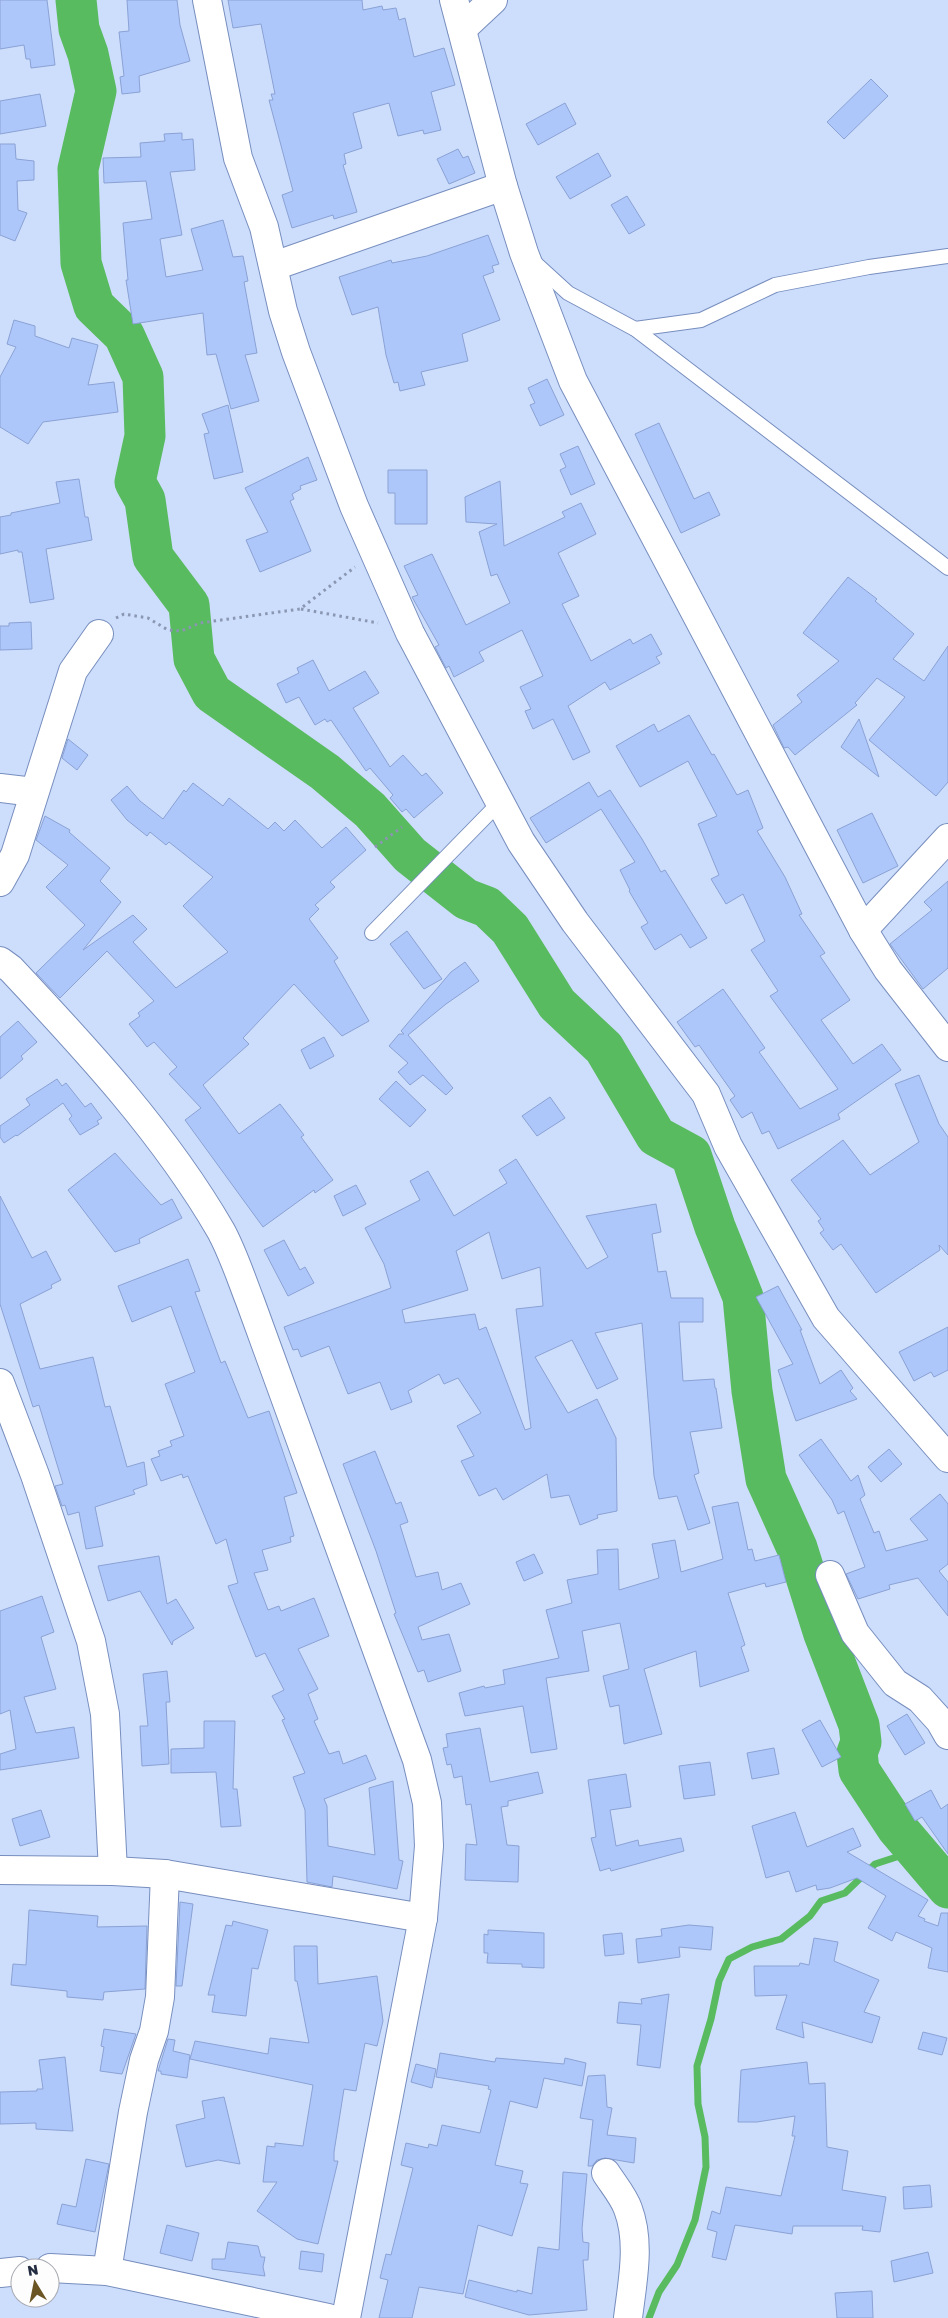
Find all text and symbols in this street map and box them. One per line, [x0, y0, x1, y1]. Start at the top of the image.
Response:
north arrow [10, 2258, 60, 2308]
text: N [26, 2260, 39, 2279]

